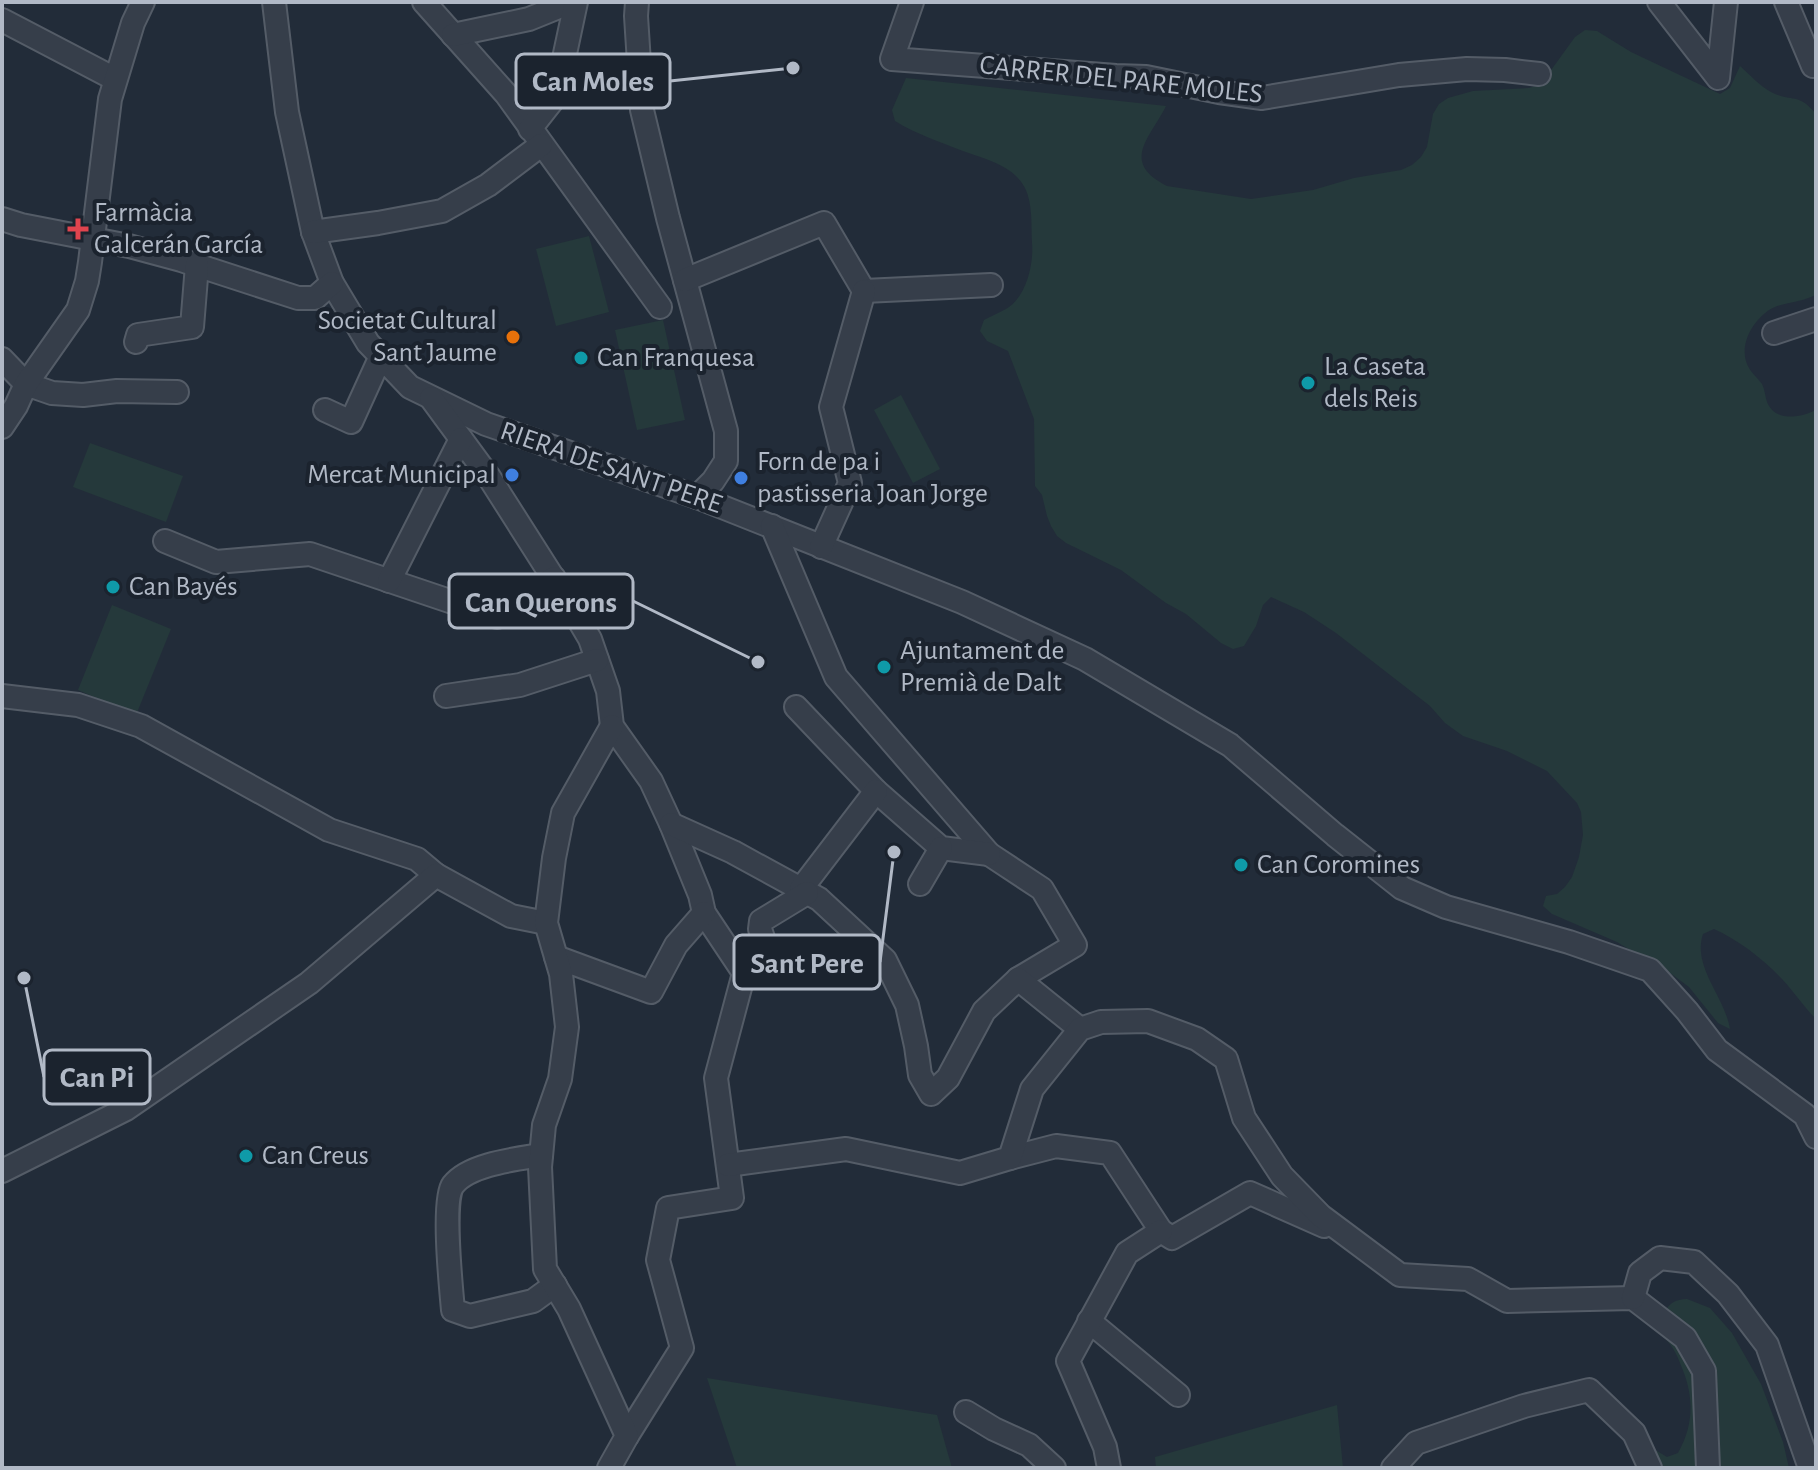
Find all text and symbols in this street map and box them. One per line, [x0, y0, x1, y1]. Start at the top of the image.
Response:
street label: CARRER DEL PARE MOLES [978, 51, 1264, 109]
callout: Can Moles [516, 54, 670, 108]
text: Can Moles [532, 67, 654, 97]
place label: Farmàcia Galcerán García [94, 199, 263, 259]
marker: Farmàcia Galcerán García [69, 220, 87, 238]
place label: Societat Cultural Sant Jaume [318, 307, 497, 367]
marker: Societat Cultural Sant Jaume [504, 328, 522, 346]
place label: Can Franquesa [597, 344, 755, 372]
marker: Can Franquesa [572, 349, 590, 367]
place label: La Caseta dels Reis [1324, 353, 1426, 413]
marker: La Caseta dels Reis [1299, 374, 1317, 392]
street label: RIERA DE SANT PERE [496, 417, 726, 519]
place label: Forn de pa i pastisseria Joan Jorge [757, 448, 988, 508]
place label: Mercat Municipal [307, 461, 496, 489]
marker: Mercat Municipal [503, 466, 521, 484]
marker: Forn de pa i pastisseria Joan Jorge [732, 469, 750, 487]
place label: Can Bayés [129, 573, 238, 601]
callout: Can Querons [449, 574, 633, 628]
marker: Can Bayés [104, 578, 122, 596]
text: Can Querons [465, 588, 617, 618]
place label: Ajuntament de Premià de Dalt [900, 637, 1064, 697]
marker: Ajuntament de Premià de Dalt [875, 658, 893, 676]
place label: Can Coromines [1257, 851, 1420, 879]
marker: Can Coromines [1232, 856, 1250, 874]
callout: Sant Pere [734, 935, 880, 989]
text: Sant Pere [750, 949, 864, 979]
callout: Can Pi [44, 1050, 150, 1104]
text: Can Pi [60, 1063, 134, 1093]
place label: Can Creus [262, 1142, 369, 1170]
marker: Can Creus [237, 1147, 255, 1165]

